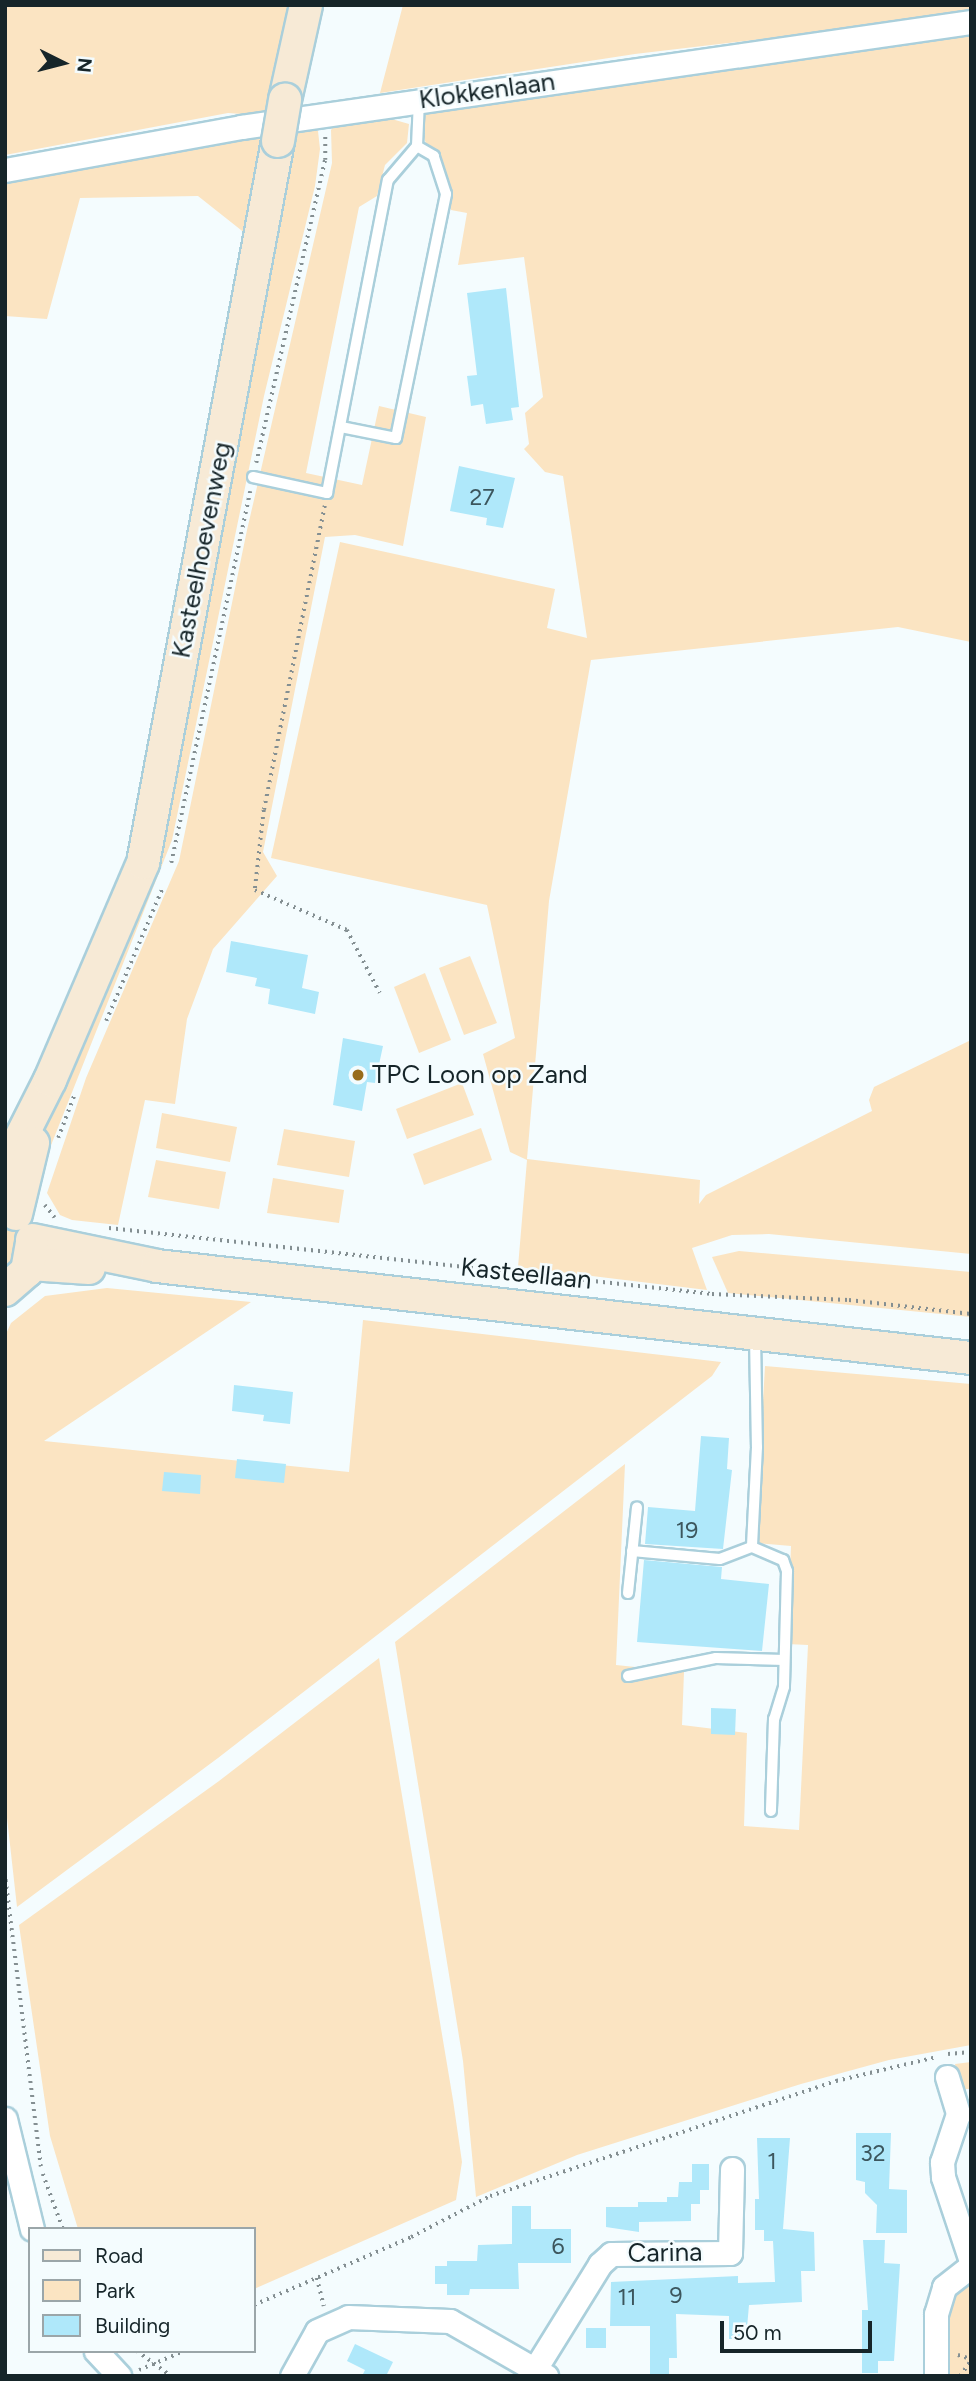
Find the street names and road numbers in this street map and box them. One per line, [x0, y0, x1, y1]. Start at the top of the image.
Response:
street label: Klokkenlaan [417, 66, 557, 116]
street label: Kasteelhoevenweg [166, 439, 238, 661]
street label: Kasteellaan [459, 1252, 593, 1296]
street label: Carina [627, 2237, 703, 2269]

